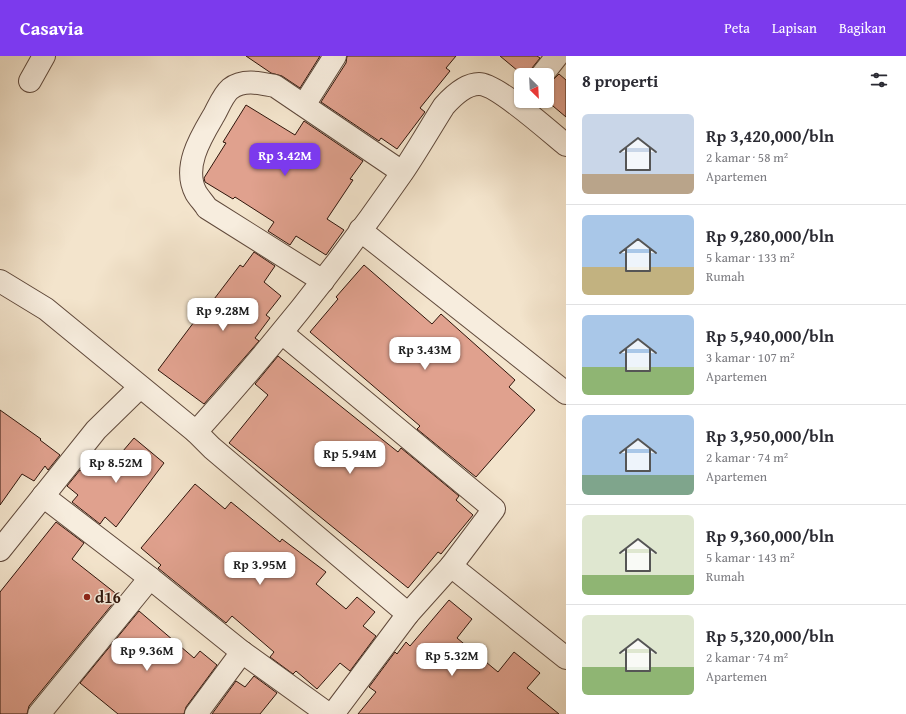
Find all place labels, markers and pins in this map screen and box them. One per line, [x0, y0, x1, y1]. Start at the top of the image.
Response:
pin: Rp 3.42M [244, 143, 326, 177]
pin: Rp 9.28M [182, 298, 264, 332]
pin: Rp 3.43M [384, 337, 466, 371]
pin: Rp 5.94M [309, 441, 391, 475]
pin: Rp 8.52M [75, 450, 157, 484]
pin: Rp 3.95M [219, 552, 301, 586]
place label: d16 [95, 585, 121, 609]
marker: d16 [82, 592, 92, 602]
pin: Rp 9.36M [106, 638, 188, 672]
pin: Rp 5.32M [411, 643, 493, 677]

